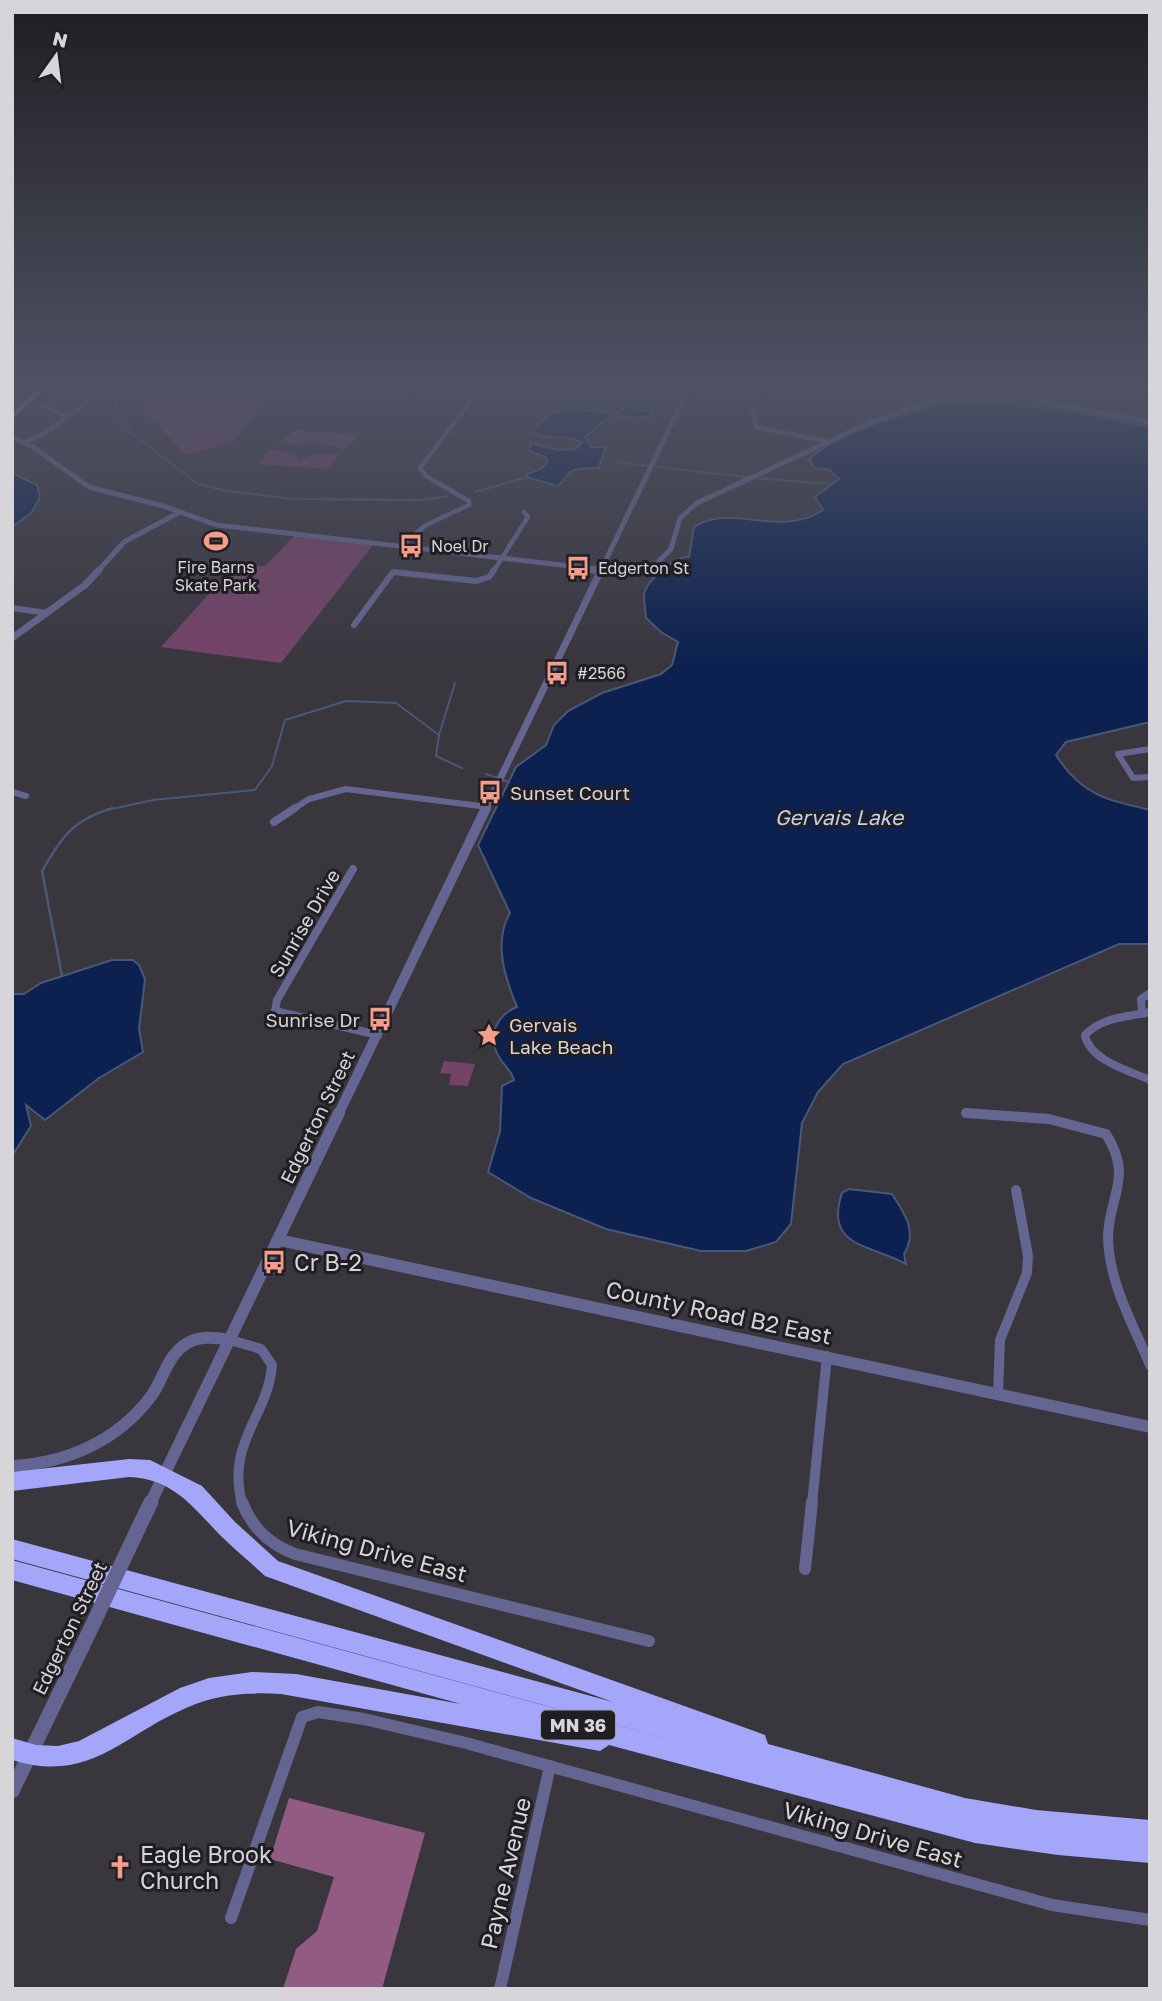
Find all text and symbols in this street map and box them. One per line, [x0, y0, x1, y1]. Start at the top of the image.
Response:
north arrow [21, 21, 91, 91]
text: N [50, 26, 70, 52]
sports icon: Fire Barns Skate Park [202, 527, 230, 555]
bus stop icon: Noel Dr [397, 532, 425, 560]
place label: Noel Dr [431, 536, 489, 556]
bus stop icon: Edgerton St [564, 554, 592, 582]
place label: Fire Barns Skate Park [175, 557, 257, 595]
place label: Edgerton St [598, 558, 689, 578]
bus stop icon: #2566 [543, 659, 571, 687]
place label: #2566 [577, 663, 626, 683]
bus stop icon: Sunset Court [476, 778, 504, 806]
place label: Sunset Court [510, 781, 630, 804]
water label: Gervais Lake [775, 804, 905, 830]
street label: Sunrise Drive [264, 865, 344, 981]
bus stop icon: Sunrise Dr [366, 1005, 394, 1033]
place label: Sunrise Dr [266, 1008, 361, 1031]
place label: Gervais Lake Beach [509, 1013, 613, 1058]
place icon: Gervais Lake Beach [475, 1021, 503, 1049]
street label: Edgerton Street [275, 1047, 359, 1187]
bus stop icon: Cr B-2 [260, 1248, 288, 1276]
place label: Cr B-2 [294, 1248, 362, 1276]
street label: County Road B2 East [603, 1274, 835, 1350]
street label: Viking Drive East [284, 1512, 470, 1588]
street label: Edgerton Street [27, 1558, 111, 1698]
road number: MN 36 [541, 1710, 615, 1740]
street label: Payne Avenue [474, 1794, 536, 1952]
street label: Viking Drive East [780, 1795, 966, 1873]
place label: Eagle Brook Church [140, 1840, 272, 1894]
church icon: Eagle Brook Church [106, 1853, 134, 1881]

